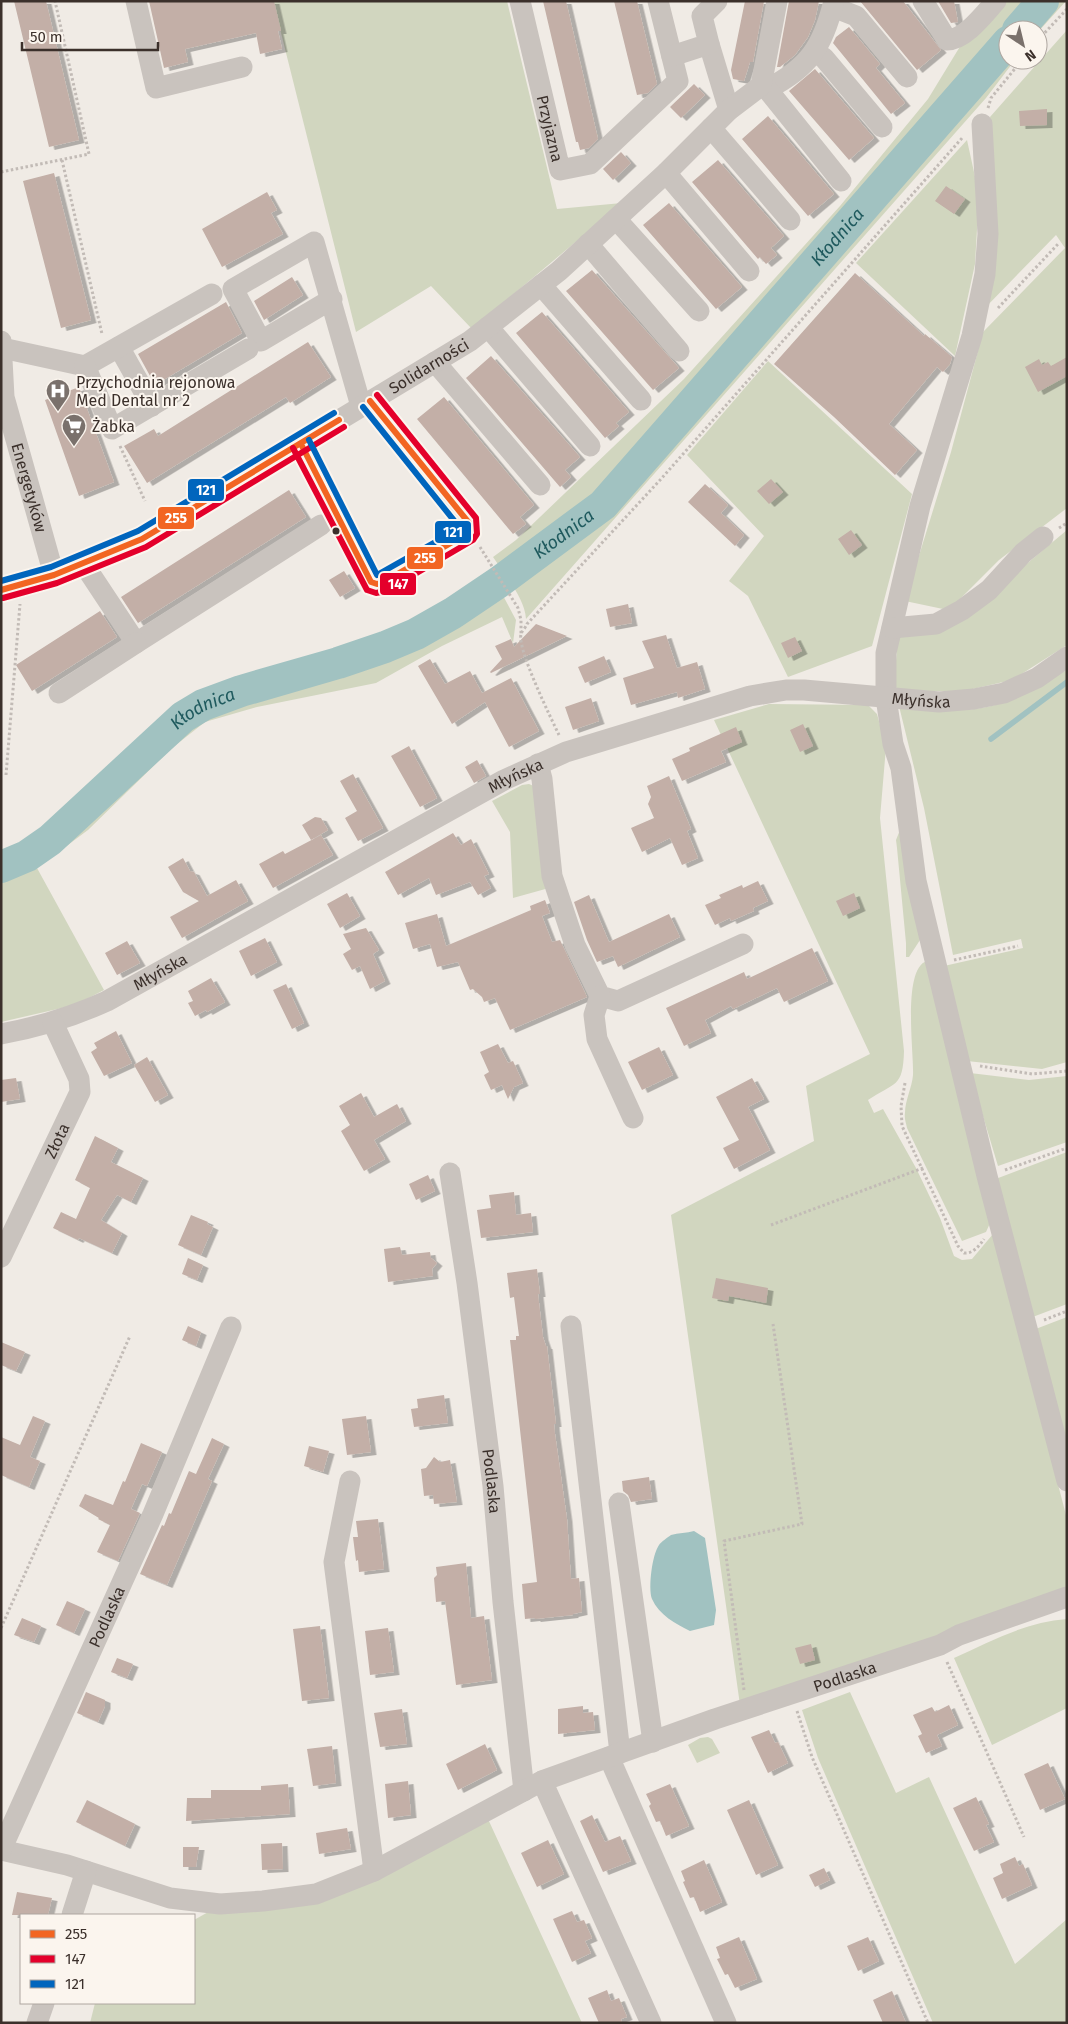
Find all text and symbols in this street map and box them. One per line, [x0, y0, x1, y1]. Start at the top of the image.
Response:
scale bar [22, 20, 159, 52]
north arrow [998, 20, 1048, 70]
text: 50 m [30, 28, 63, 46]
text: N [1021, 46, 1039, 65]
street label: Przyjazna [533, 93, 567, 164]
water label: Kłodnica [806, 203, 869, 271]
street label: Solidarności [385, 335, 472, 398]
place label: Przychodnia rejonowa Med Dental nr 2 [76, 373, 236, 410]
hospital icon: Przychodnia rejonowa Med Dental nr 2 [45, 378, 71, 412]
supermarket icon: Żabka [61, 413, 87, 447]
place label: Żabka [92, 416, 135, 436]
street label: Energetyków [7, 441, 51, 535]
line badge: 121 [187, 478, 225, 502]
text: 121 [196, 482, 216, 499]
water label: Kłodnica [529, 504, 599, 564]
line badge: 255 [157, 506, 195, 530]
text: 255 [165, 510, 188, 527]
line badge: 121 [434, 520, 472, 544]
text: 121 [443, 524, 463, 541]
unlabelled marker [331, 526, 341, 536]
line badge: 255 [406, 546, 444, 570]
text: 255 [414, 550, 437, 567]
line badge: 147 [379, 572, 417, 596]
text: 147 [388, 576, 409, 593]
water label: Kłodnica [166, 683, 238, 734]
street label: Młyńska [891, 689, 951, 712]
street label: Młyńska [485, 755, 546, 797]
street label: Młyńska [130, 949, 191, 995]
street label: Złota [41, 1120, 74, 1161]
street label: Podlaska [478, 1448, 504, 1514]
street label: Podlaska [85, 1583, 129, 1651]
street label: Podlaska [811, 1658, 879, 1696]
legend [20, 1914, 195, 2004]
text: 255 [65, 1925, 87, 1943]
text: 147 [65, 1950, 86, 1968]
text: 121 [65, 1975, 85, 1993]

